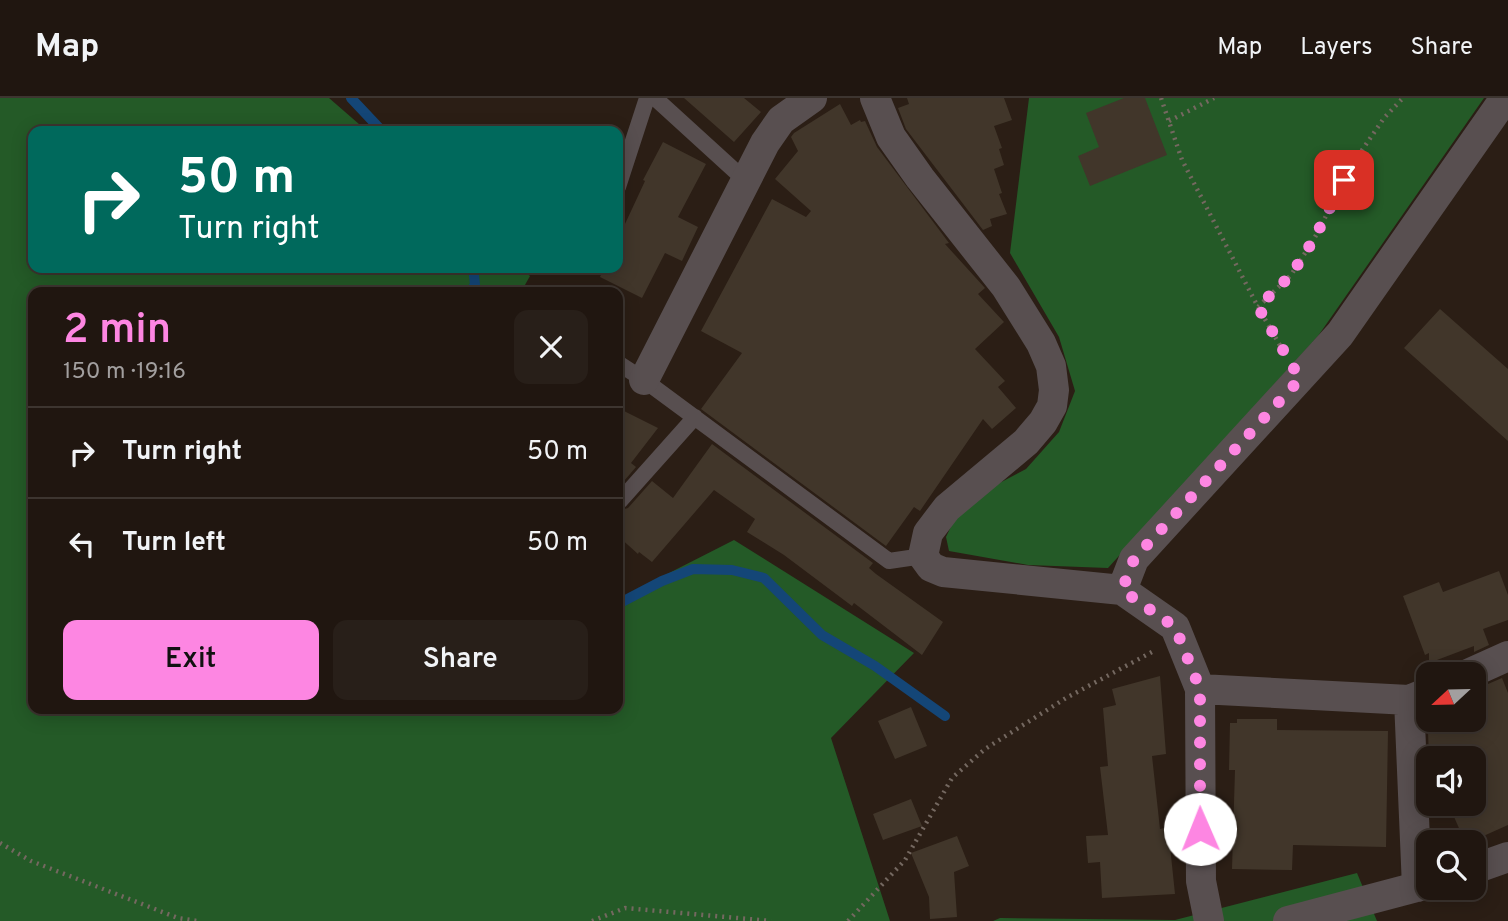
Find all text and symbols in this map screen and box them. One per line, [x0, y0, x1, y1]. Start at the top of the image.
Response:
text: Map [35, 27, 99, 69]
text: Map [1217, 33, 1262, 63]
text: Layers [1300, 33, 1372, 63]
text: Share [1410, 33, 1473, 63]
text: 50 m [178, 149, 295, 211]
pin [1314, 150, 1374, 210]
icon: right [63, 154, 154, 245]
icon: arrive [1325, 161, 1363, 199]
text: Turn right [178, 210, 320, 250]
text: 2 min [63, 305, 171, 358]
button: close [514, 310, 588, 384]
text: 150 m · 19:16 [63, 358, 186, 387]
icon: right [63, 434, 101, 472]
text: Turn right [122, 436, 242, 469]
text: 50 m [527, 436, 588, 469]
icon: left [63, 525, 101, 563]
text: Turn left [122, 527, 226, 560]
text: 50 m [527, 527, 588, 560]
button: Exit [63, 620, 319, 700]
button: Share [333, 620, 588, 700]
north arrow [1416, 662, 1486, 732]
map controls [1416, 662, 1486, 900]
button: sound [1416, 746, 1486, 816]
position arrow [1163, 792, 1237, 866]
button: search [1416, 830, 1486, 900]

